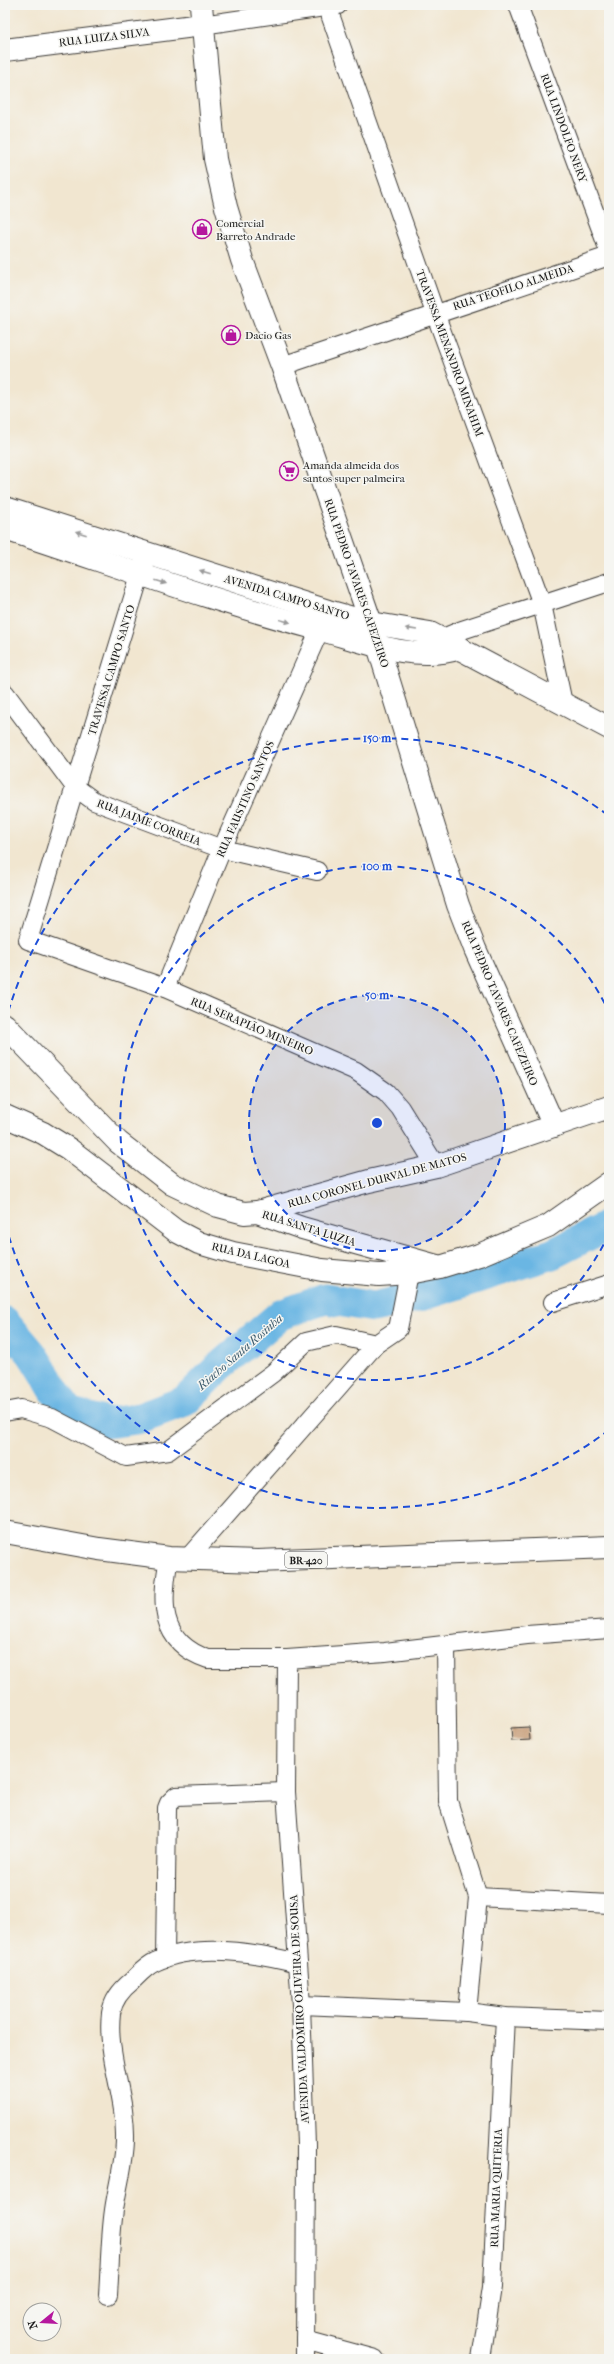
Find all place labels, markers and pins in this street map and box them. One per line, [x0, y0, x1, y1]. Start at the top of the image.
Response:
place label: Comercial Barreto Andrade [216, 217, 296, 243]
shop icon: Comercial Barreto Andrade [191, 218, 213, 240]
shop icon: Dacio Gas [220, 324, 242, 346]
place label: Dacio Gas [245, 329, 291, 342]
place label: Amanda almeida dos santos super palmeira [302, 459, 406, 485]
supermarket icon: Amanda almeida dos santos super palmeira [278, 460, 300, 482]
centre of rings [370, 1116, 384, 1130]

